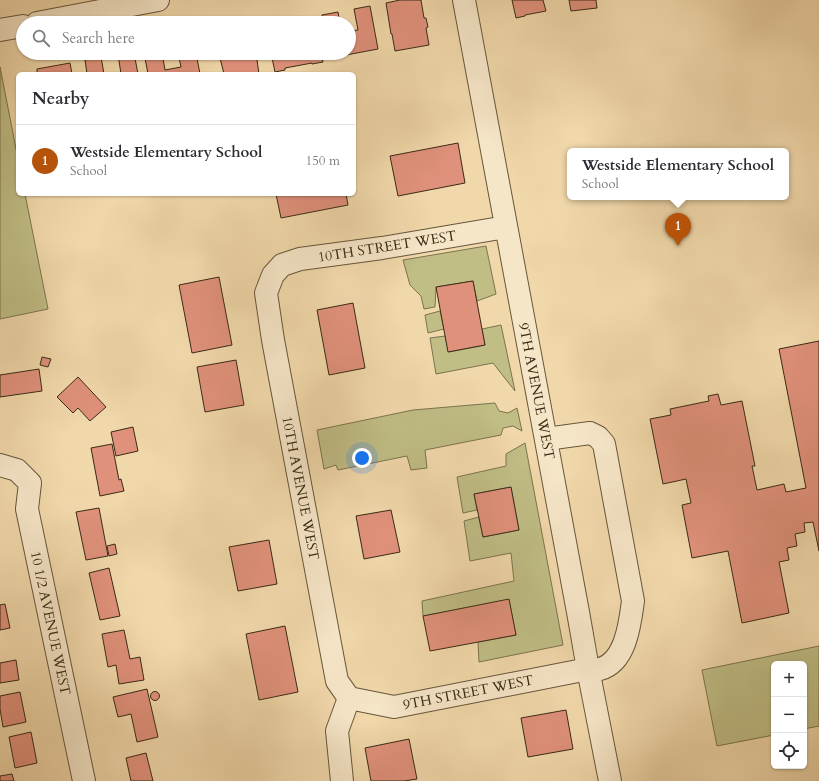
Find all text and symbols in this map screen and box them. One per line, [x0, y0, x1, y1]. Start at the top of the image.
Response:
search box [16, 16, 356, 60]
icon: search [30, 27, 52, 49]
text: Search here [62, 28, 135, 48]
text: Nearby [32, 87, 89, 110]
text: Westside Elementary School [70, 142, 262, 162]
popup [567, 148, 789, 200]
text: 1 [42, 152, 48, 170]
text: 150 m [306, 152, 340, 170]
text: Westside Elementary School [582, 155, 774, 175]
text: School [70, 162, 107, 180]
text: School [582, 175, 619, 193]
pin: 1 [665, 213, 691, 246]
street label: 10TH STREET WEST [317, 226, 458, 267]
street label: 9TH AVENUE WEST [514, 321, 559, 461]
street label: 10TH AVENUE WEST [277, 415, 324, 562]
your location [352, 448, 372, 468]
street label: 10 1/2 AVENUE WEST [26, 549, 75, 697]
map controls [771, 661, 807, 769]
button: + [771, 661, 807, 697]
street label: 9TH STREET WEST [401, 671, 535, 714]
button: − [771, 697, 807, 733]
button: locate [771, 733, 807, 769]

